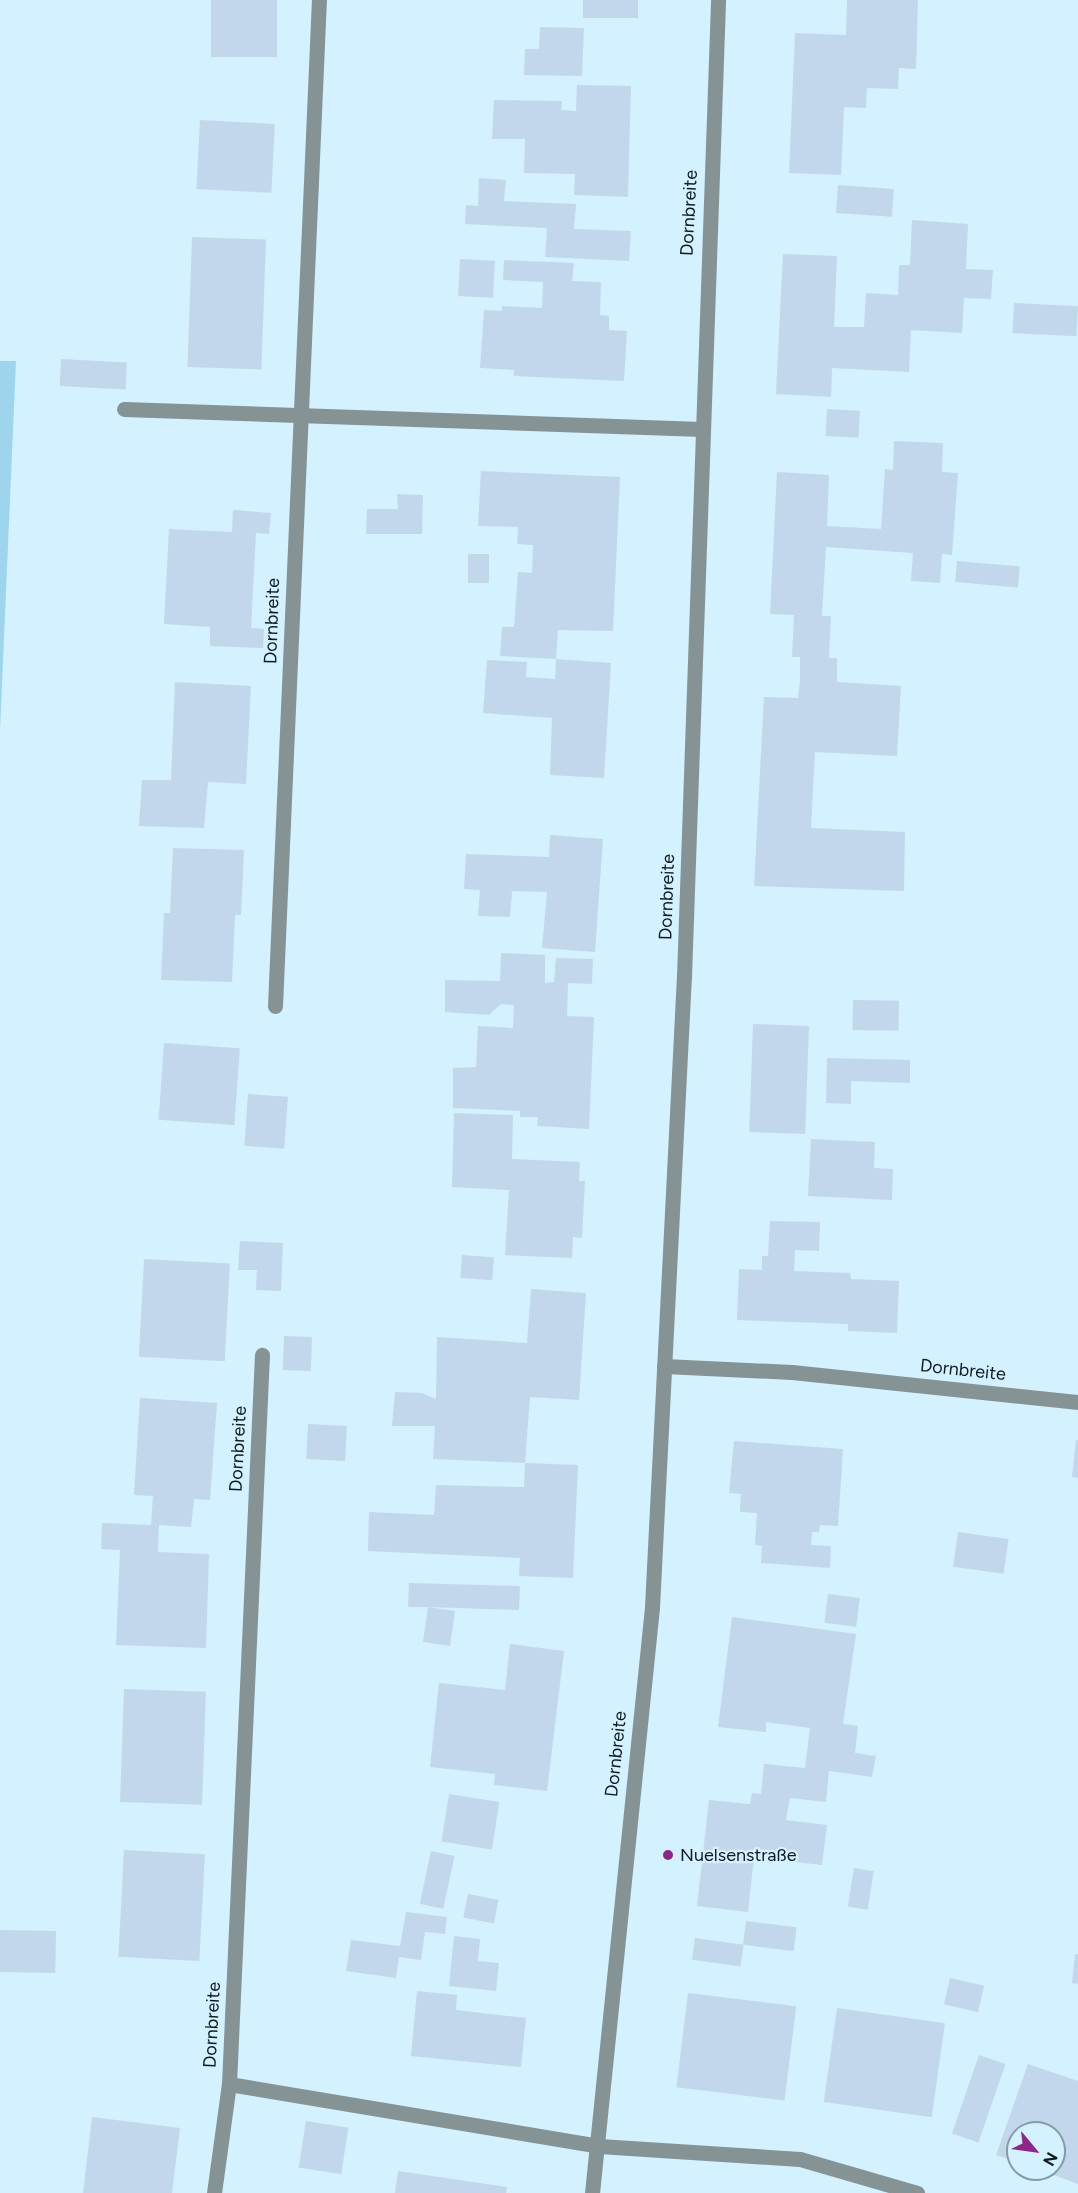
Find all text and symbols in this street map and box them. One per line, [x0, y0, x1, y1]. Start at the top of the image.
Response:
street label: Dornbreite [676, 169, 702, 257]
street label: Dornbreite [260, 578, 284, 664]
street label: Dornbreite [655, 854, 679, 940]
street label: Dornbreite [919, 1355, 1007, 1385]
street label: Dornbreite [225, 1405, 251, 1493]
street label: Dornbreite [601, 1710, 631, 1798]
place label: Nuelsenstraße [680, 1844, 796, 1866]
marker: Nuelsenstraße [661, 1848, 675, 1862]
street label: Dornbreite [199, 1981, 225, 2069]
north arrow [1006, 2121, 1066, 2181]
text: N [1039, 2149, 1062, 2169]

